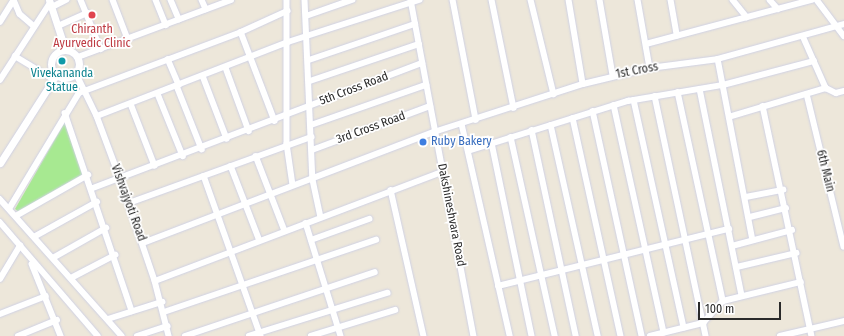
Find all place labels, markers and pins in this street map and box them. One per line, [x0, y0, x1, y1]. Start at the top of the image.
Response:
marker: Chiranth Ayurvedic Clinic [86, 9, 98, 21]
place label: Chiranth Ayurvedic Clinic [53, 23, 131, 51]
marker: Vivekananda Statue [57, 56, 67, 66]
place label: Vivekananda Statue [31, 67, 93, 95]
place label: Ruby Bakery [431, 135, 492, 149]
marker: Ruby Bakery [418, 137, 428, 147]

